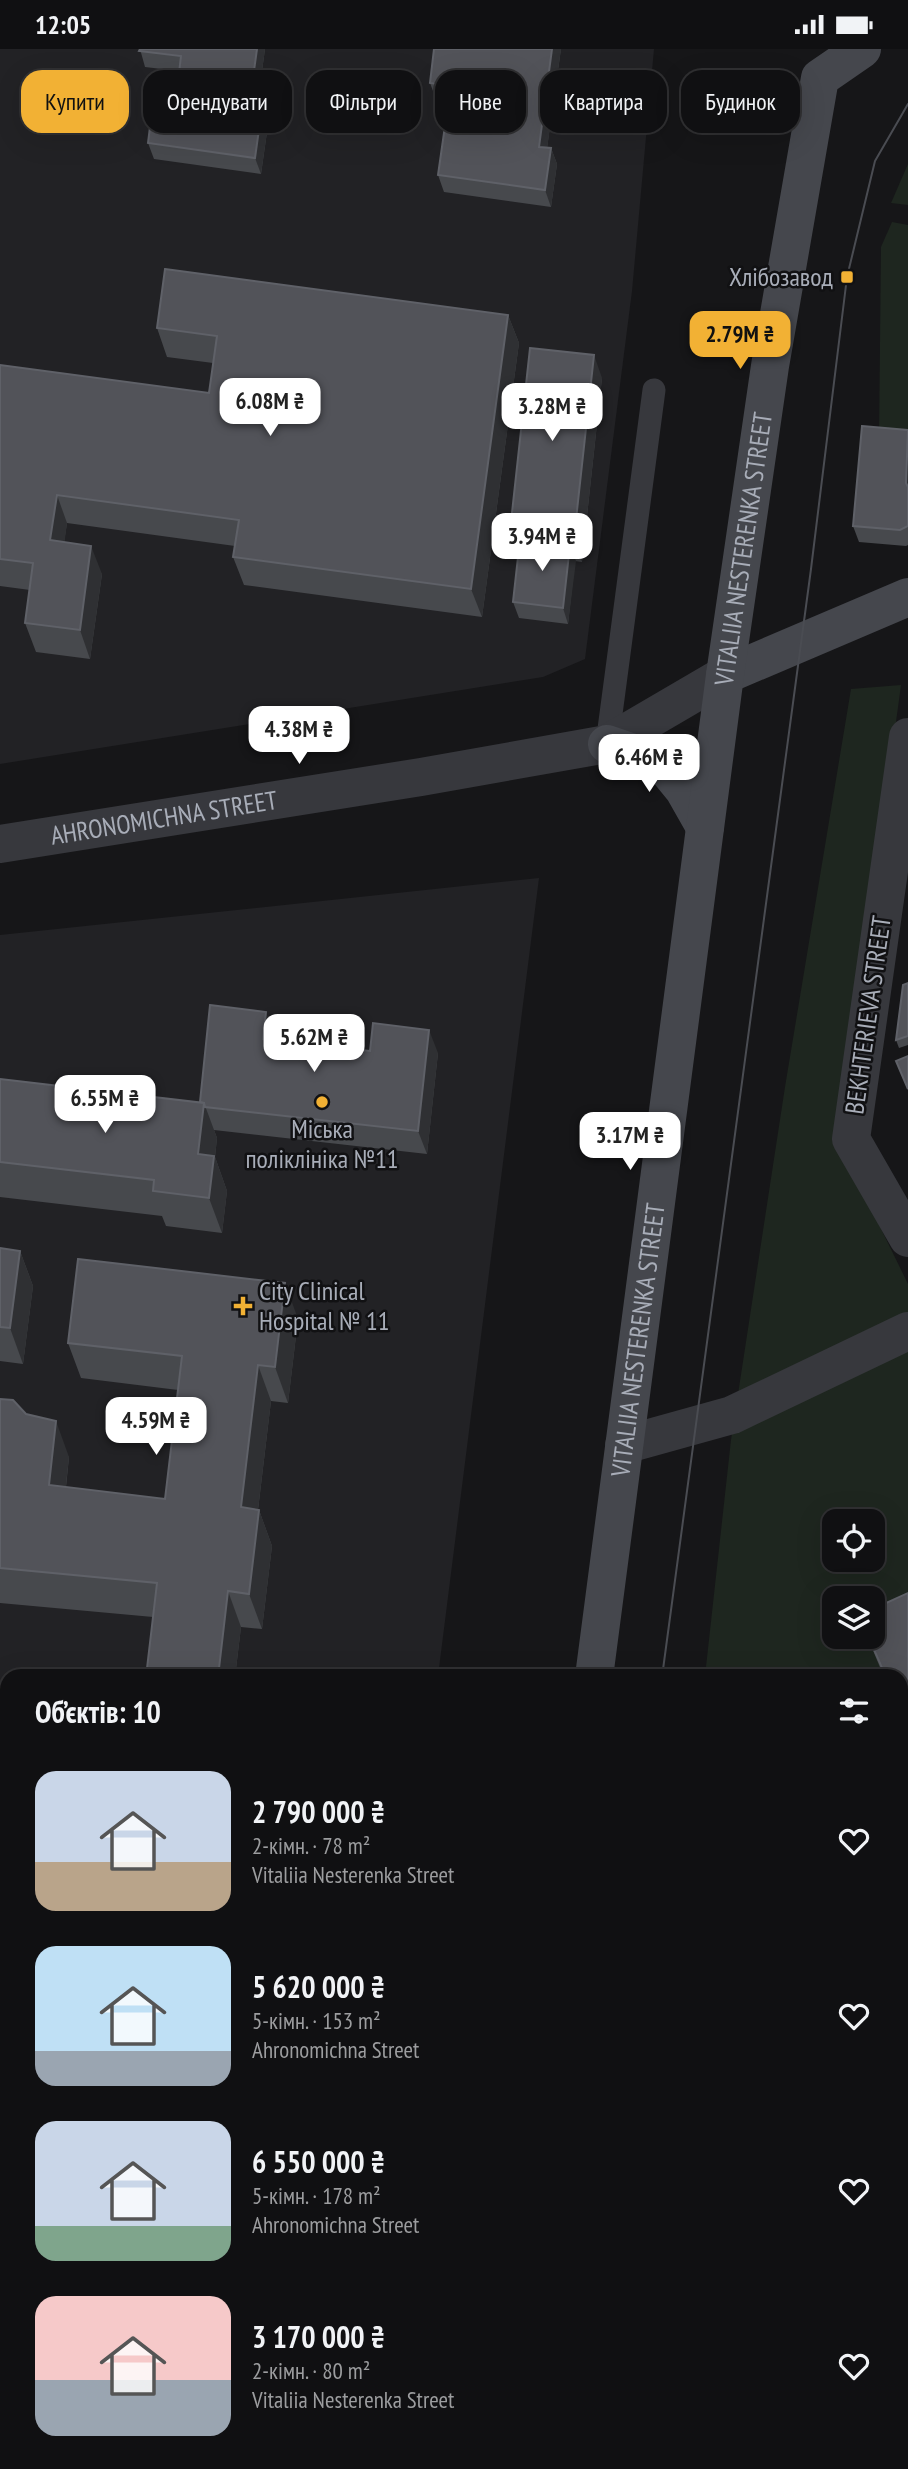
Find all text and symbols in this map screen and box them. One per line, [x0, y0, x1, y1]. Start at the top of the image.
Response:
text: 12:05 [35, 8, 91, 41]
chip: Купити [21, 70, 129, 133]
chip: Орендувати [143, 70, 292, 133]
chip: Фільтри [306, 70, 421, 133]
chip: Нове [435, 70, 526, 133]
chip: Квартира [540, 70, 667, 133]
chip: Будинок [681, 70, 800, 133]
place label: Хлібозавод [729, 260, 833, 293]
marker: Хлібозавод [839, 269, 855, 285]
pin: 2.79M ₴ [675, 311, 805, 371]
text: 2.79M ₴ [706, 319, 774, 348]
pin: 6.08M ₴ [205, 379, 335, 438]
pin: 3.28M ₴ [487, 383, 617, 443]
text: 6.08M ₴ [236, 386, 304, 415]
text: 3.28M ₴ [518, 391, 586, 420]
street label: VITALIIA NESTERENKA STREET [707, 410, 779, 688]
pin: 3.94M ₴ [477, 513, 607, 573]
text: 3.94M ₴ [508, 521, 576, 550]
pin: 4.38M ₴ [234, 707, 364, 766]
text: 4.38M ₴ [265, 714, 333, 743]
pin: 6.46M ₴ [584, 735, 714, 794]
text: 6.46M ₴ [615, 742, 683, 771]
street label: AHRONOMICHNA STREET [48, 783, 280, 852]
street label: BEKHTERIEVA STREET [837, 913, 898, 1116]
pin: 5.62M ₴ [249, 1014, 379, 1074]
text: 5.62M ₴ [280, 1022, 348, 1051]
pin: 6.55M ₴ [40, 1075, 170, 1135]
text: 6.55M ₴ [71, 1083, 139, 1112]
marker: Міська поліклініка №11 [314, 1094, 330, 1110]
place label: Міська поліклініка №11 [245, 1112, 399, 1175]
pin: 3.17M ₴ [565, 1113, 695, 1172]
text: 3.17M ₴ [596, 1120, 664, 1149]
street label: VITALIIA NESTERENKA STREET [603, 1201, 672, 1480]
place label: City Clinical Hospital № 11 [259, 1274, 389, 1337]
marker: City Clinical Hospital № 11 [233, 1296, 253, 1316]
pin: 4.59M ₴ [91, 1397, 221, 1457]
text: 4.59M ₴ [122, 1405, 190, 1434]
map controls [822, 1509, 885, 1649]
button: locate [822, 1509, 885, 1572]
button: layers [822, 1586, 885, 1649]
text: Об’єктів: 10 [35, 1692, 161, 1731]
icon: filters [835, 1692, 873, 1730]
text: 2 790 000 ₴ [252, 1792, 385, 1831]
icon: home [91, 1799, 175, 1883]
icon: heart [835, 1822, 873, 1860]
text: 2-кімн. · 78 m² [252, 1831, 370, 1860]
text: Vitaliia Nesterenka Street [252, 1860, 454, 1889]
text: 5 620 000 ₴ [252, 1967, 385, 2006]
icon: home [91, 1974, 175, 2058]
icon: heart [835, 1997, 873, 2035]
text: 5-кімн. · 153 m² [252, 2006, 381, 2035]
text: Ahronomichna Street [252, 2035, 419, 2064]
text: 6 550 000 ₴ [252, 2142, 385, 2181]
icon: home [91, 2149, 175, 2233]
icon: heart [835, 2172, 873, 2210]
text: 5-кімн. · 178 m² [252, 2181, 381, 2210]
text: Ahronomichna Street [252, 2210, 419, 2239]
text: 3 170 000 ₴ [252, 2317, 385, 2356]
icon: home [91, 2324, 175, 2408]
icon: heart [835, 2347, 873, 2385]
text: 2-кімн. · 80 m² [252, 2356, 370, 2385]
text: Vitaliia Nesterenka Street [252, 2385, 454, 2414]

